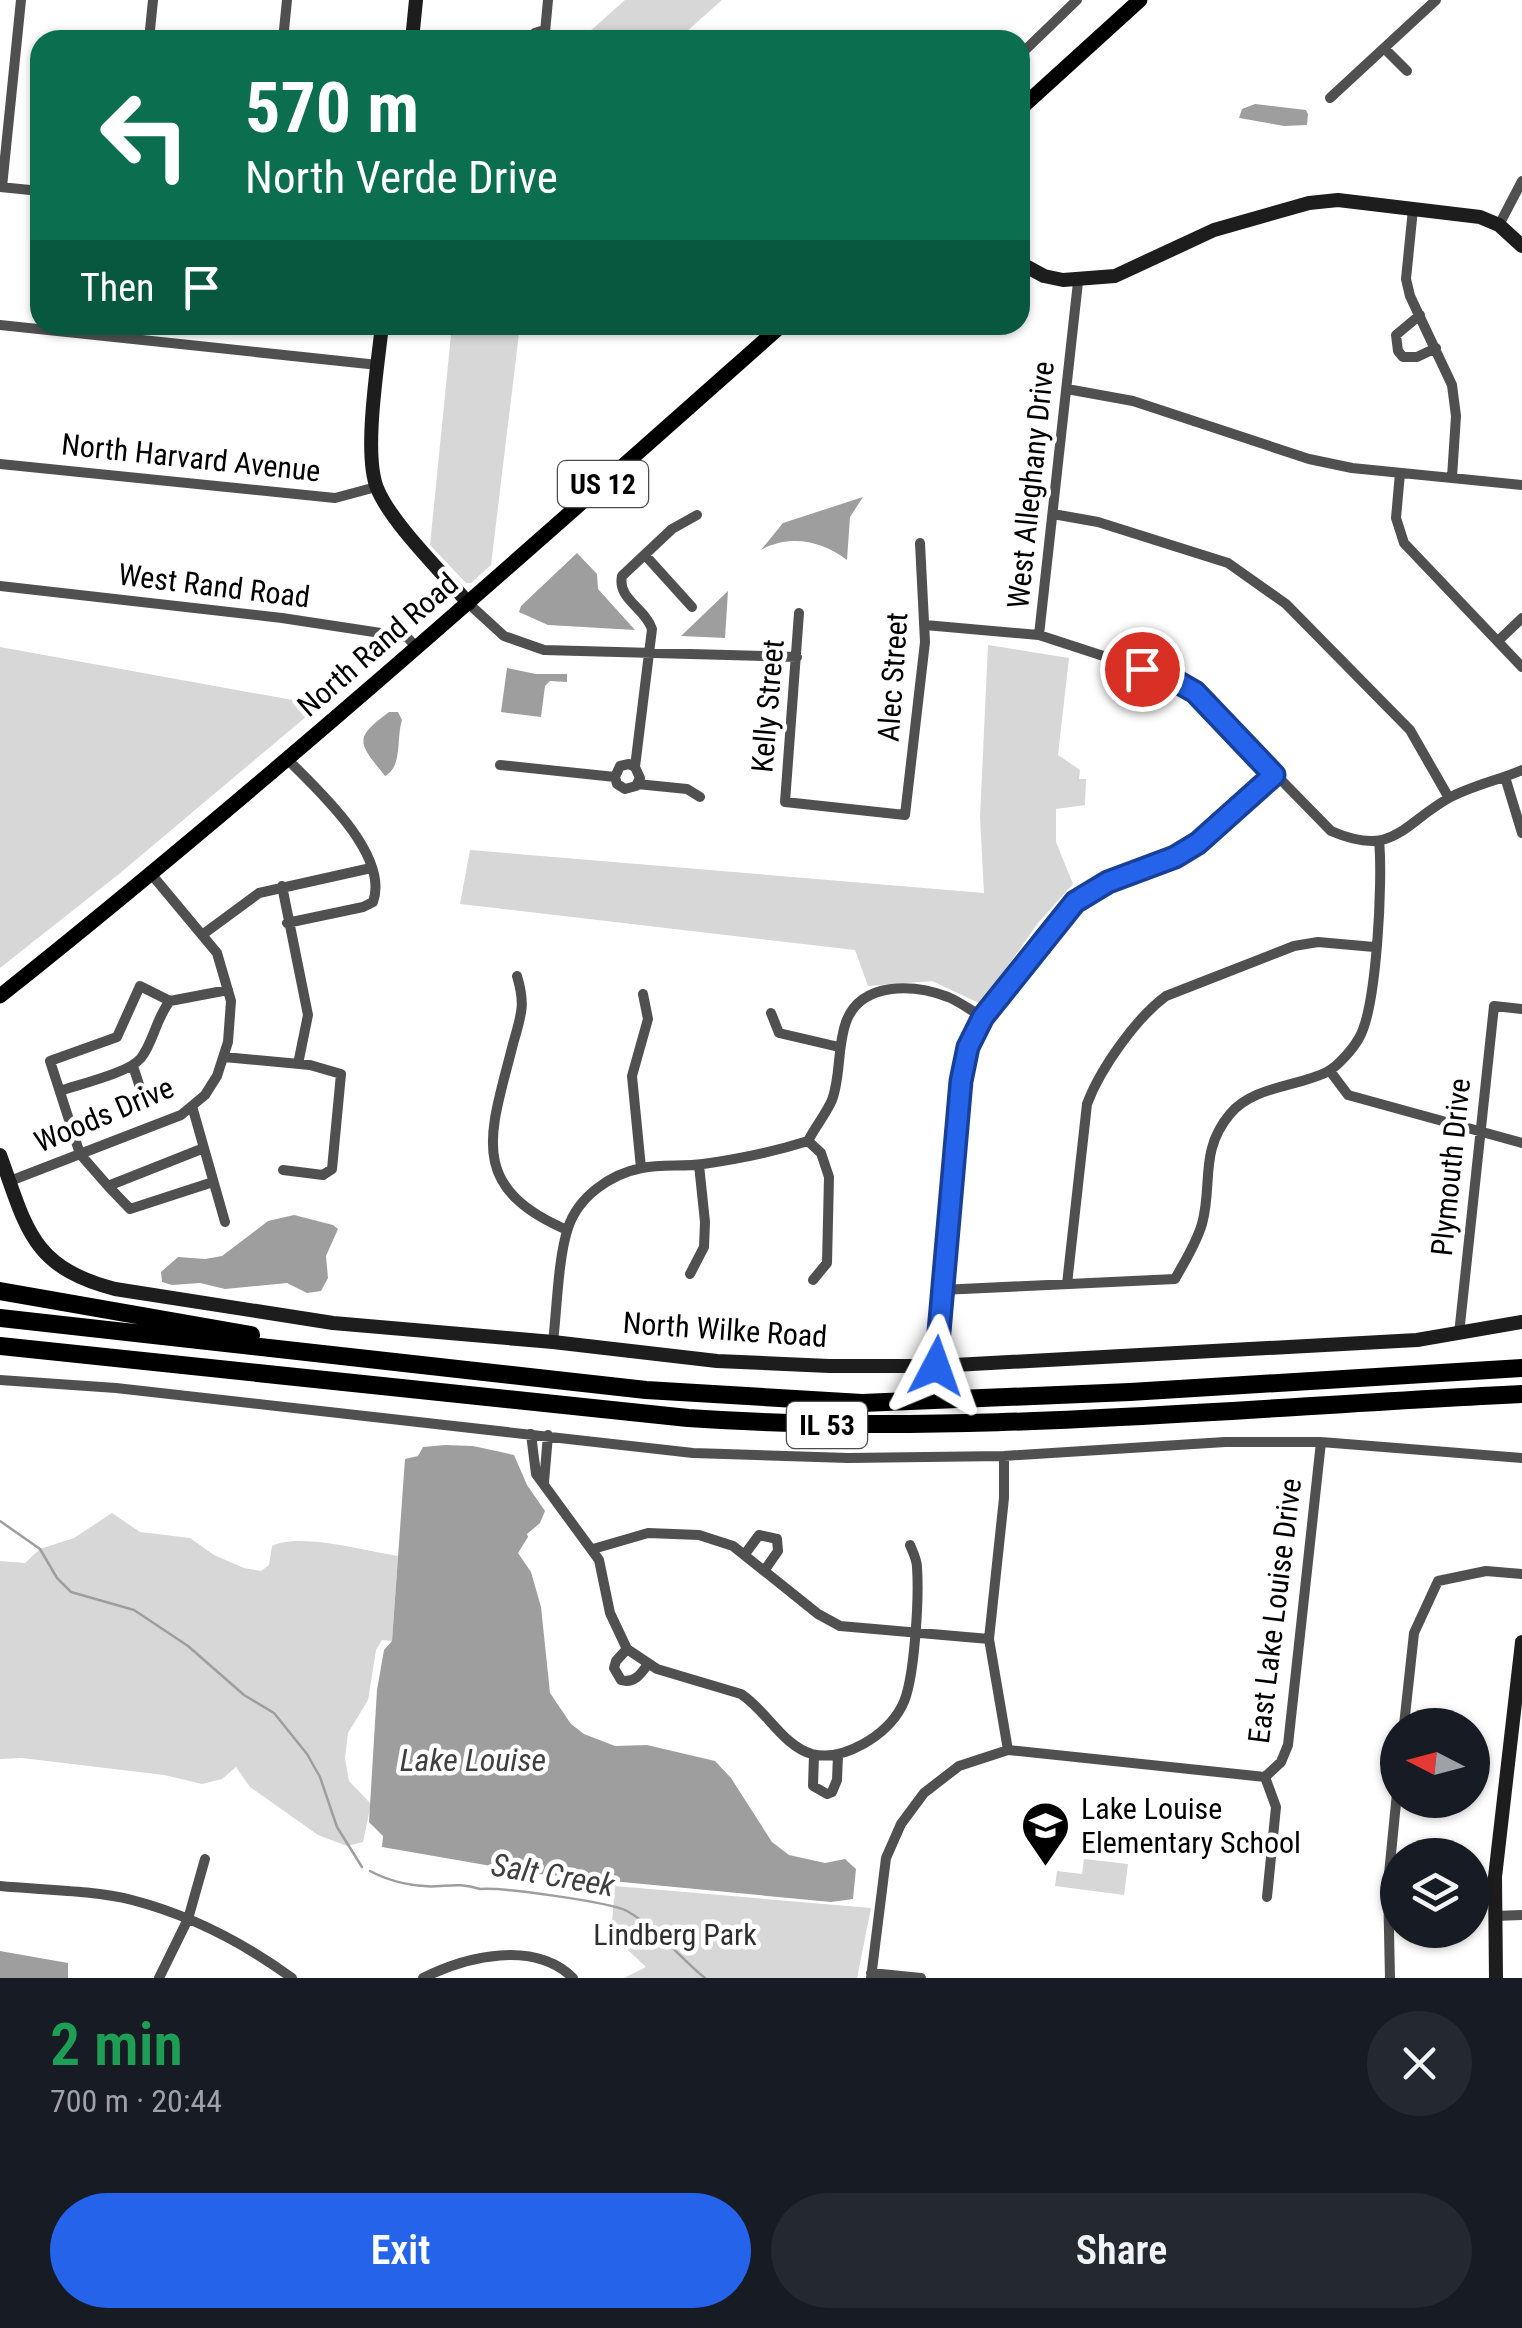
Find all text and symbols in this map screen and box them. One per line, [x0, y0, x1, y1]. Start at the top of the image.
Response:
text: 570 m [245, 67, 419, 149]
icon: left [80, 70, 210, 200]
text: North Verde Drive [245, 151, 558, 204]
icon: arrive [174, 260, 229, 315]
text: Then [80, 266, 154, 310]
street label: West Alleghany Drive [1000, 360, 1061, 610]
street label: North Harvard Avenue [60, 427, 322, 489]
road number: US 12 [558, 461, 648, 507]
street label: West Rand Road [116, 556, 312, 615]
street label: North Rand Road [290, 566, 465, 724]
street label: Alec Street [871, 611, 914, 743]
pin [1100, 627, 1185, 712]
street label: Kelly Street [744, 638, 791, 774]
icon: arrive [1115, 642, 1170, 697]
street label: Woods Drive [29, 1070, 179, 1160]
street label: Plymouth Drive [1424, 1076, 1477, 1257]
street label: North Wilke Road [622, 1305, 828, 1354]
position arrow [884, 1314, 988, 1418]
road number: IL 53 [787, 1402, 867, 1448]
street label: East Lake Louise Drive [1241, 1476, 1308, 1745]
north arrow [1380, 1708, 1490, 1818]
map controls [1380, 1708, 1490, 1948]
water label: Lake Louise [400, 1741, 546, 1779]
place label: Lake Louise Elementary School [1081, 1791, 1301, 1860]
school or university icon: Lake Louise Elementary School [1020, 1800, 1072, 1868]
button: layers [1380, 1838, 1490, 1948]
water label: Salt Creek [488, 1845, 619, 1905]
park label: Lindberg Park [593, 1917, 757, 1952]
text: 2 min [50, 2009, 183, 2080]
button: close [1367, 2011, 1472, 2116]
text: 700 m · 20:44 [50, 2082, 222, 2120]
button: Exit [50, 2193, 751, 2308]
button: Share [771, 2193, 1472, 2308]

